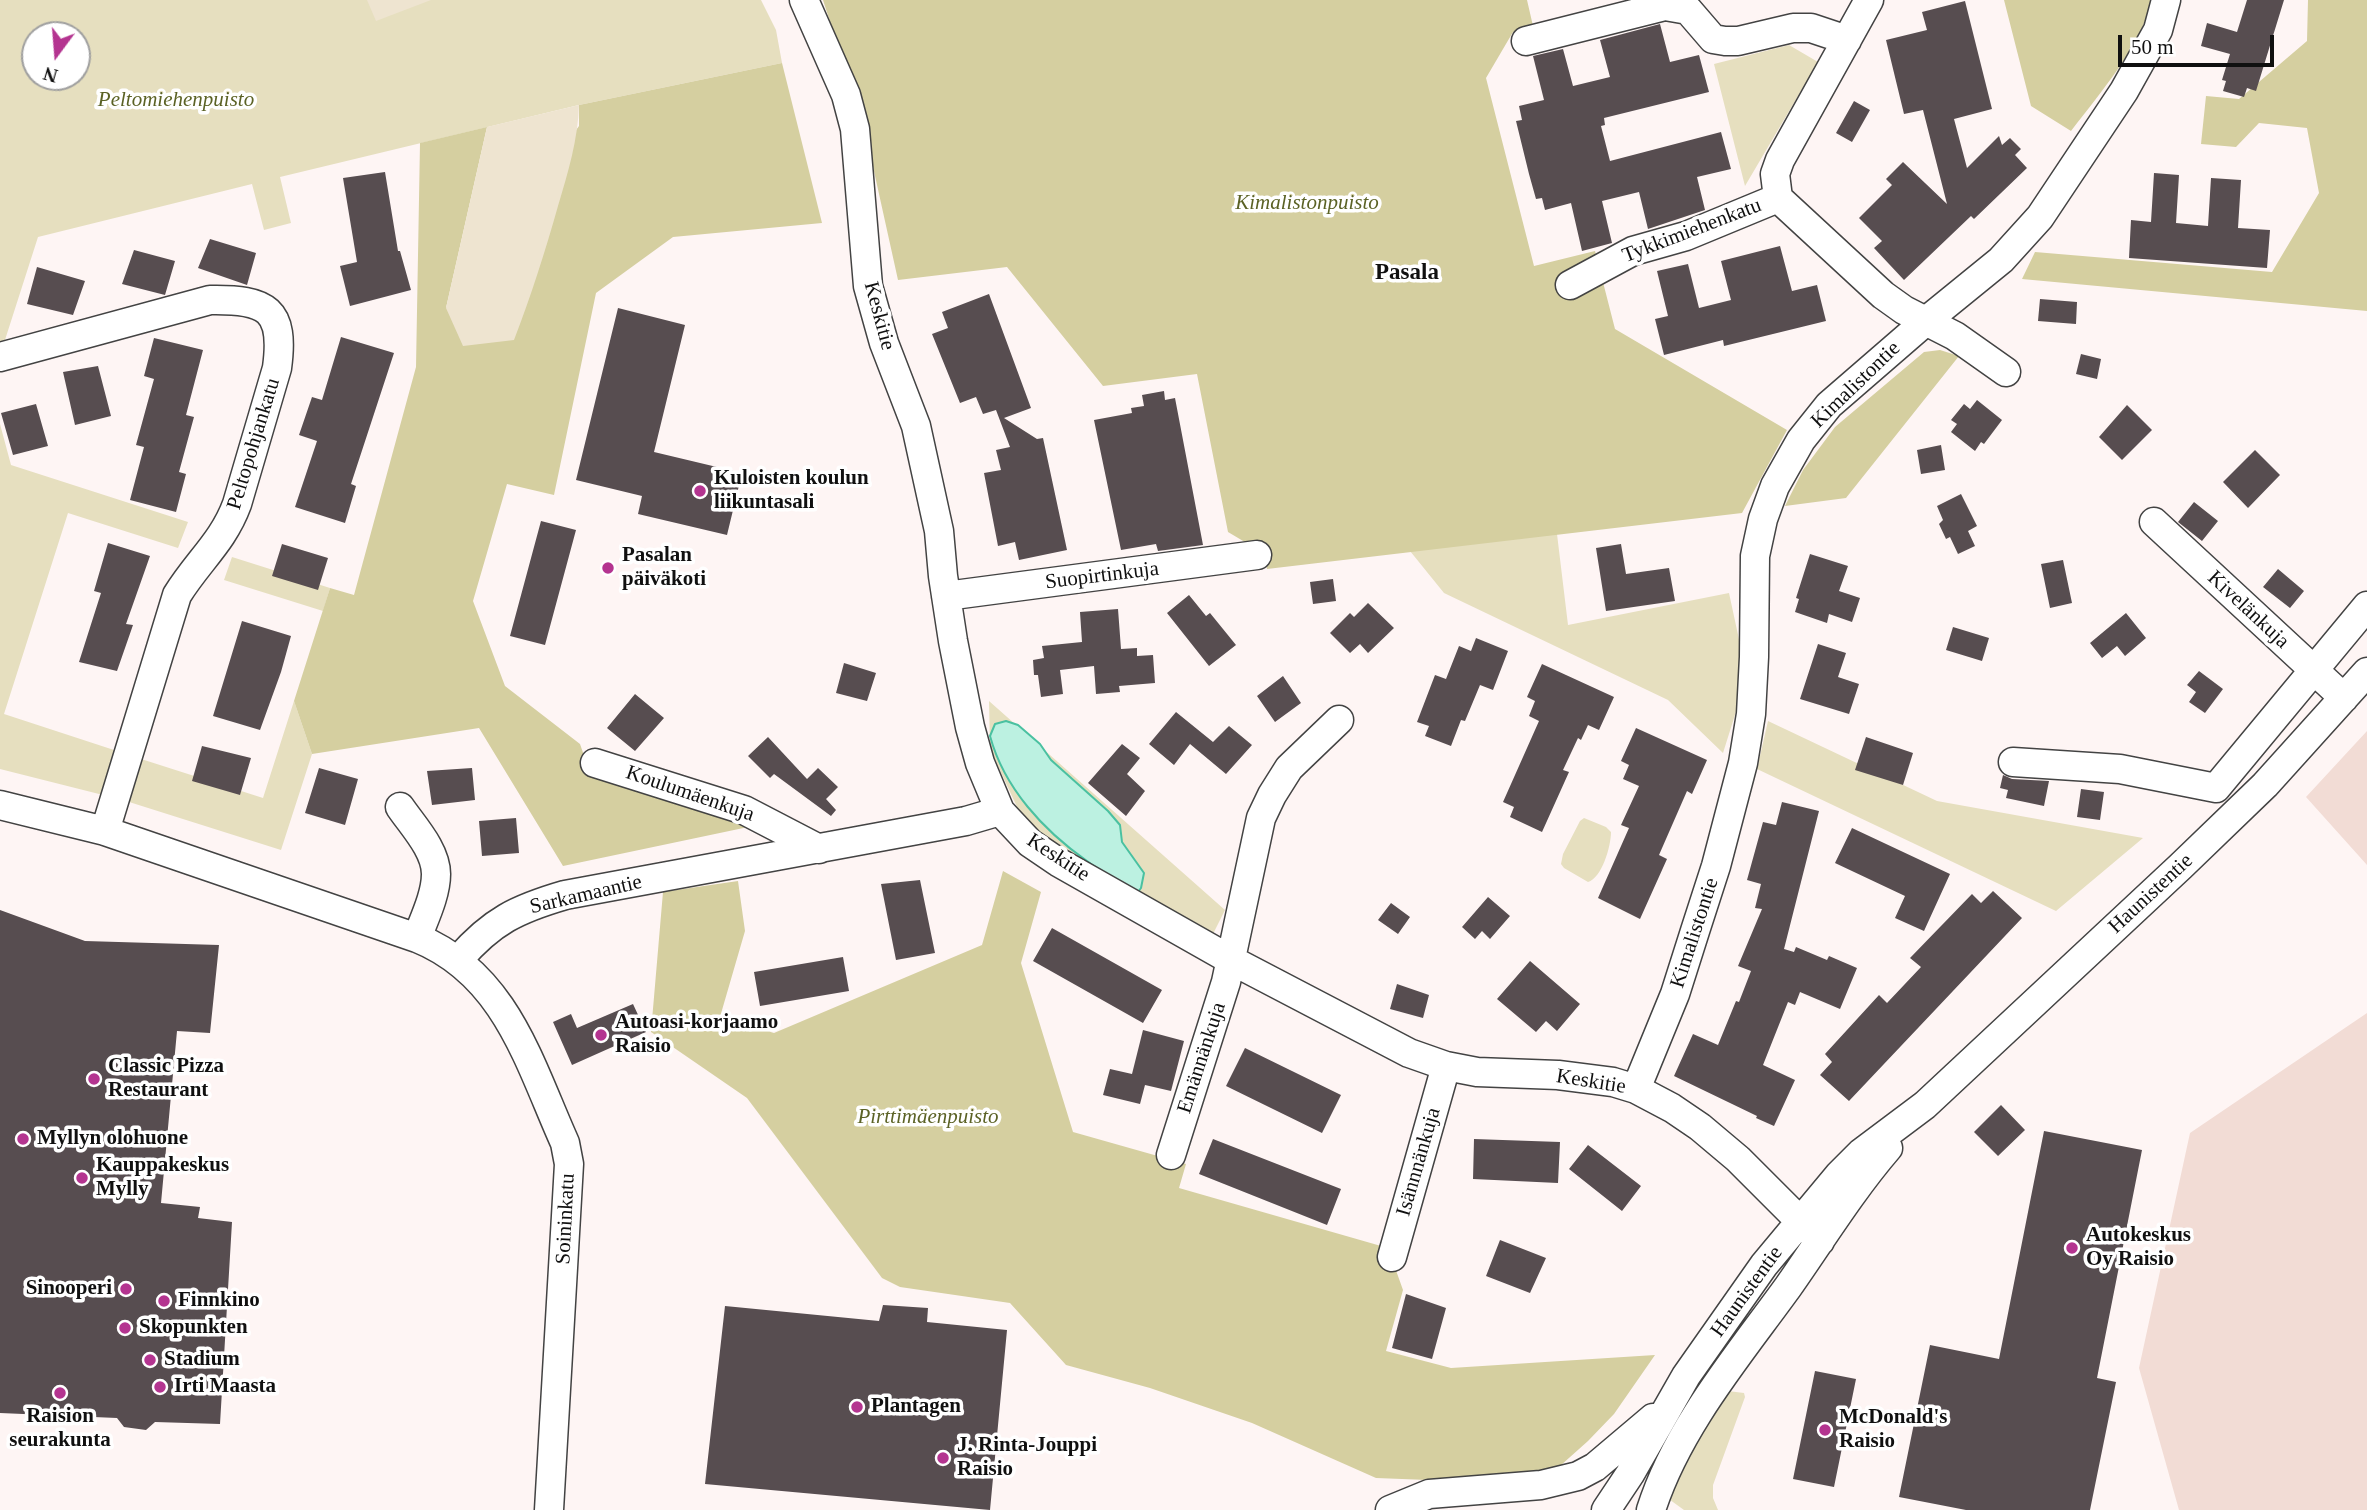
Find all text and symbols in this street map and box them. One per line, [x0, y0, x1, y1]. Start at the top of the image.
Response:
north arrow [21, 21, 91, 91]
scale bar [2122, 21, 2278, 65]
text: 50 m [2131, 35, 2174, 59]
text: N [41, 63, 60, 87]
park label: Peltomiehenpuisto [98, 87, 254, 113]
park label: Kimalistonpuisto [1235, 190, 1379, 216]
street label: Tykkimiehenkatu [1619, 193, 1765, 269]
district label: Pasala [1375, 259, 1439, 287]
street label: Keskitie [858, 279, 900, 353]
street label: Kimalistontie [1806, 336, 1906, 434]
street label: Peltopohjankatu [222, 375, 286, 513]
place label: Kuloisten koulun liikuntasali [714, 466, 869, 516]
marker: Kuloisten koulun liikuntasali [692, 483, 708, 499]
place label: Pasalan päiväkoti [622, 543, 706, 593]
street label: Suopirtinkuja [1044, 557, 1160, 595]
marker: Pasalan päiväkoti [600, 560, 616, 576]
street label: Kivelänkuja [2202, 566, 2294, 654]
street label: Koulumäenkuja [622, 760, 758, 828]
street label: Keskitie [1022, 828, 1094, 888]
street label: Haunistentie [2104, 849, 2198, 939]
street label: Sarkamaantie [527, 870, 645, 920]
street label: Kimalistontie [1665, 875, 1725, 991]
street label: Emännänkuja [1172, 999, 1232, 1117]
place label: Autoasi-korjaamo Raisio [615, 1010, 778, 1060]
marker: Autoasi-korjaamo Raisio [593, 1027, 609, 1043]
place label: Classic Pizza Restaurant [108, 1054, 224, 1104]
street label: Keskitie [1554, 1064, 1628, 1100]
marker: Classic Pizza Restaurant [86, 1071, 102, 1087]
park label: Pirttimäenpuisto [857, 1104, 999, 1130]
street label: Isännnänkuja [1391, 1105, 1447, 1219]
place label: Myllyn olohuone [37, 1126, 188, 1152]
marker: Myllyn olohuone [15, 1131, 31, 1147]
place label: Kauppakeskus Mylly [96, 1153, 229, 1203]
marker: Kauppakeskus Mylly [74, 1170, 90, 1186]
street label: Soininkatu [551, 1173, 581, 1265]
place label: Autokeskus Oy Raisio [2086, 1223, 2191, 1273]
marker: Autokeskus Oy Raisio [2064, 1240, 2080, 1256]
street label: Haunistentie [1706, 1242, 1788, 1342]
place label: Sinooperi [26, 1276, 112, 1302]
marker: Sinooperi [118, 1281, 134, 1297]
place label: Finnkino [178, 1288, 260, 1314]
marker: Finnkino [156, 1293, 172, 1309]
place label: Skopunkten [139, 1315, 248, 1341]
marker: Skopunkten [117, 1320, 133, 1336]
place label: Stadium [164, 1347, 240, 1373]
marker: Stadium [142, 1352, 158, 1368]
place label: Irti Maasta [174, 1374, 276, 1400]
marker: Irti Maasta [152, 1379, 168, 1395]
marker: Raision seurakunta [52, 1385, 68, 1401]
place label: Plantagen [871, 1394, 961, 1420]
marker: Plantagen [849, 1399, 865, 1415]
place label: Raision seurakunta [9, 1404, 111, 1454]
place label: McDonald's Raisio [1839, 1405, 1948, 1455]
marker: McDonald's Raisio [1817, 1422, 1833, 1438]
place label: J. Rinta-Jouppi Raisio [957, 1433, 1097, 1483]
marker: J. Rinta-Jouppi Raisio [935, 1450, 951, 1466]

